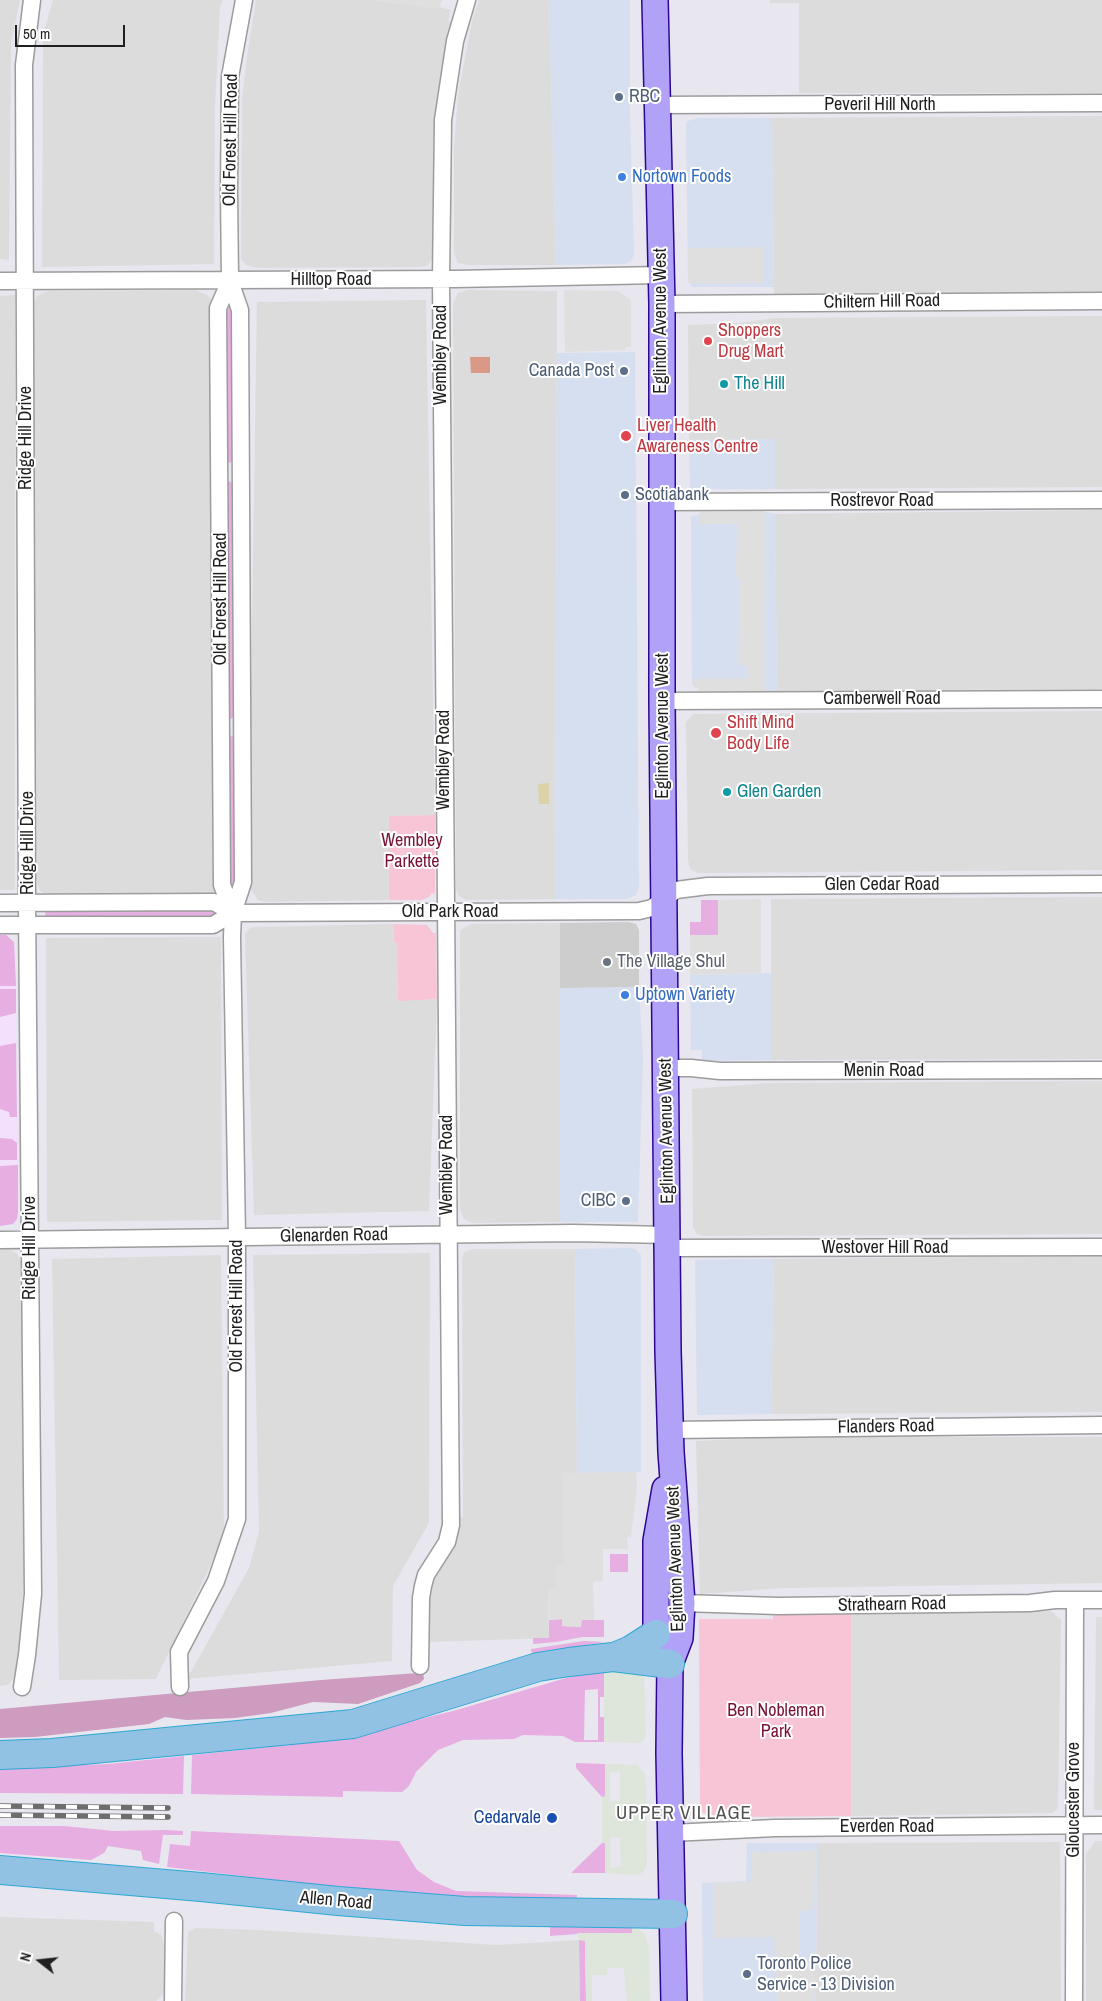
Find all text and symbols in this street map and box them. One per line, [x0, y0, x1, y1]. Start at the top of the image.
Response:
scale bar [18, 15, 128, 47]
text: 50 m [23, 23, 50, 44]
street label: Old Forest Hill Road [219, 73, 243, 207]
place label: RBC [629, 86, 660, 108]
marker: RBC [613, 91, 625, 103]
street label: Peveril Hill North [824, 94, 936, 116]
place label: Nortown Foods [632, 166, 731, 188]
marker: Nortown Foods [616, 171, 628, 183]
street label: Eglinton Avenue West [650, 248, 672, 394]
street label: Hilltop Road [290, 269, 372, 291]
street label: Chiltern Hill Road [824, 290, 940, 314]
street label: Wembley Road [430, 305, 452, 405]
place label: Shoppers Drug Mart [718, 320, 784, 362]
marker: Shoppers Drug Mart [702, 335, 714, 347]
place label: Canada Post [529, 360, 614, 382]
marker: Canada Post [618, 365, 630, 377]
place label: The Hill [734, 373, 785, 395]
marker: The Hill [718, 378, 730, 390]
street label: Ridge Hill Drive [15, 386, 37, 490]
place label: Liver Health Awareness Centre [637, 415, 758, 458]
marker: Liver Health Awareness Centre [619, 429, 633, 443]
place label: Scotiabank [635, 484, 709, 506]
marker: Scotiabank [619, 489, 631, 501]
street label: Rostrevor Road [830, 490, 934, 512]
street label: Old Forest Hill Road [210, 533, 232, 665]
street label: Eglinton Avenue West [652, 653, 674, 799]
street label: Camberwell Road [823, 688, 941, 710]
street label: Wembley Road [433, 710, 455, 810]
place label: Shift Mind Body Life [727, 712, 794, 754]
marker: Shift Mind Body Life [709, 726, 723, 740]
place label: Glen Garden [737, 781, 822, 803]
marker: Glen Garden [721, 786, 733, 798]
street label: Ridge Hill Drive [17, 791, 39, 895]
park label: Wembley Parkette [381, 830, 443, 872]
street label: Glen Cedar Road [825, 874, 939, 896]
street label: Old Park Road [402, 901, 498, 923]
place label: The Village Shul [617, 951, 725, 973]
marker: The Village Shul [601, 956, 613, 968]
place label: Uptown Variety [635, 984, 735, 1006]
marker: Uptown Variety [619, 989, 631, 1001]
street label: Eglinton Avenue West [655, 1058, 679, 1204]
street label: Menin Road [844, 1060, 924, 1082]
street label: Wembley Road [436, 1115, 458, 1215]
place label: CIBC [581, 1190, 616, 1212]
marker: CIBC [620, 1195, 632, 1207]
street label: Ridge Hill Drive [19, 1196, 41, 1300]
street label: Glenarden Road [280, 1224, 388, 1248]
street label: Westover Hill Road [822, 1237, 948, 1259]
street label: Old Forest Hill Road [226, 1240, 248, 1372]
street label: Flanders Road [837, 1415, 935, 1439]
street label: Eglinton Avenue West [663, 1486, 689, 1632]
street label: Strathearn Road [838, 1593, 946, 1617]
park label: Ben Nobleman Park [727, 1700, 825, 1742]
street label: Gloucester Grove [1063, 1742, 1085, 1858]
district label: UPPER VILLAGE [614, 1803, 754, 1825]
place label: Cedarvale [474, 1807, 541, 1829]
marker: Cedarvale [545, 1811, 559, 1825]
street label: Everden Road [840, 1816, 934, 1838]
street label: Allen Road [299, 1887, 373, 1915]
north arrow [15, 1936, 65, 1986]
text: N [16, 1950, 35, 1963]
place label: Toronto Police Service - 13 Division [757, 1953, 895, 1996]
marker: Toronto Police Service - 13 Division [741, 1968, 753, 1980]

